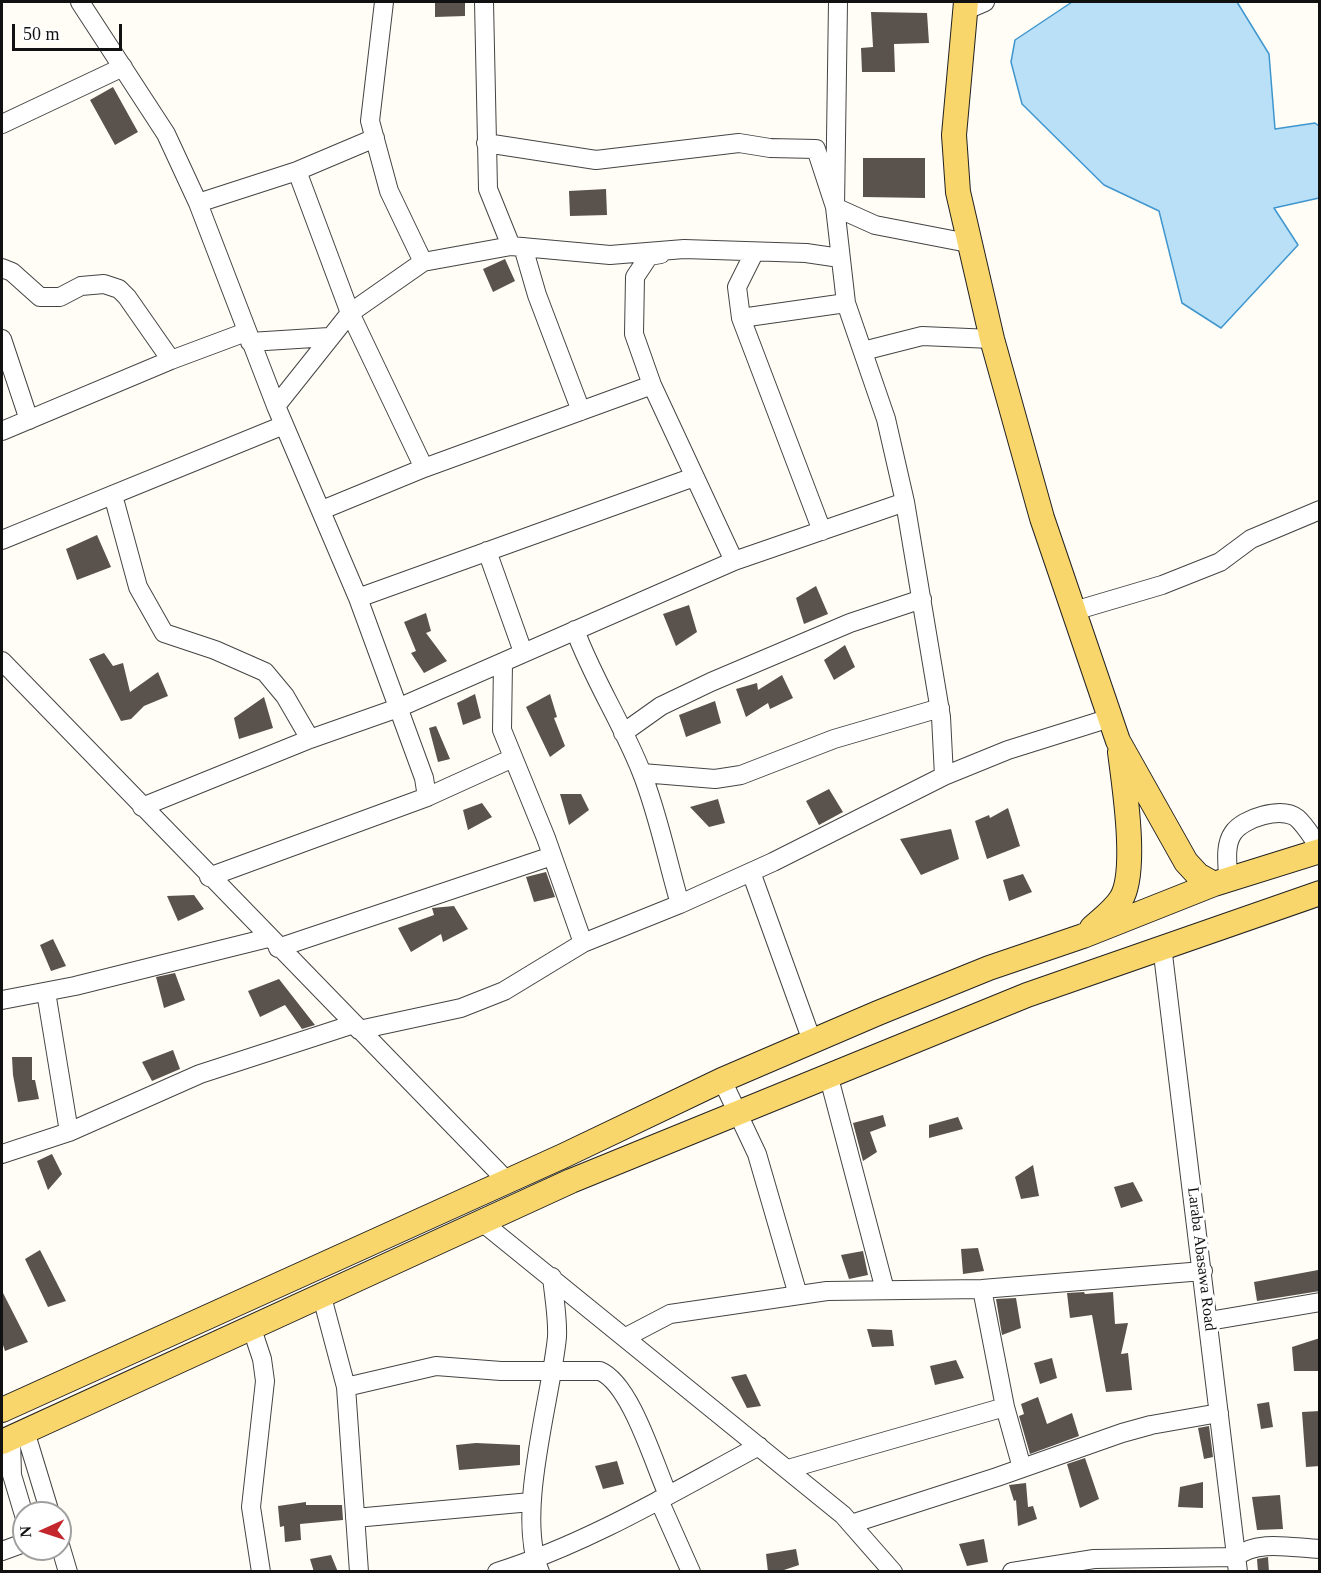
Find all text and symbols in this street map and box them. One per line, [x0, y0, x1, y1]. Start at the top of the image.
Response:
scale bar [15, 12, 124, 50]
text: 50 m [23, 24, 60, 44]
street label: Laraba Abasawa Road [1183, 1186, 1219, 1332]
north arrow [12, 1501, 72, 1561]
text: N [17, 1526, 34, 1538]

